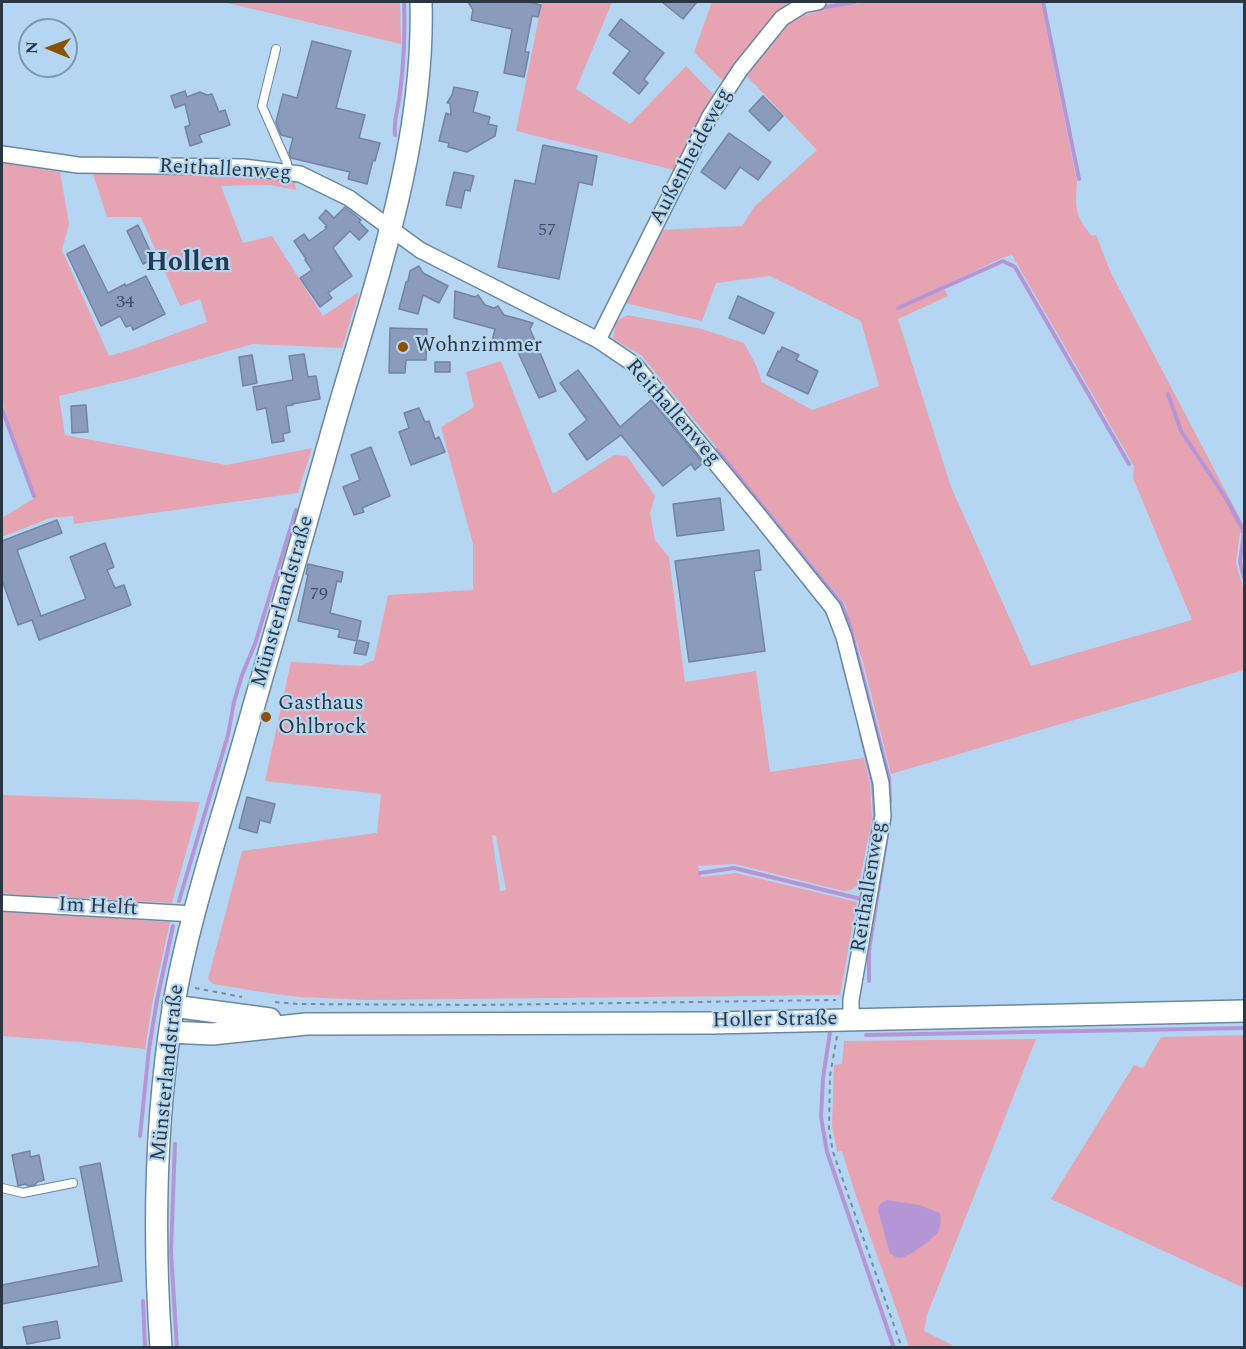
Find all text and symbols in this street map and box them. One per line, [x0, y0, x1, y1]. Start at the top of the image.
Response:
north arrow [18, 18, 78, 78]
text: N [20, 41, 44, 54]
street label: Außenheideweg [646, 85, 738, 229]
street label: Reithallenweg [158, 155, 292, 187]
house number: 57 [538, 220, 556, 242]
district label: Hollen [145, 249, 231, 281]
house number: 34 [116, 292, 134, 314]
place label: Wohnzimmer [415, 334, 542, 360]
marker: Wohnzimmer [396, 340, 410, 354]
street label: Reithallenweg [619, 355, 725, 471]
street label: Münsterlandstraße [247, 513, 321, 691]
house number: 79 [310, 584, 328, 606]
place label: Gasthaus Ohlbrock [278, 692, 367, 742]
marker: Gasthaus Ohlbrock [259, 710, 273, 724]
street label: Reithallenweg [847, 820, 893, 954]
street label: Im Helft [58, 893, 138, 923]
street label: Münsterlandstraße [147, 983, 191, 1163]
street label: Holler Straße [712, 1007, 838, 1035]

